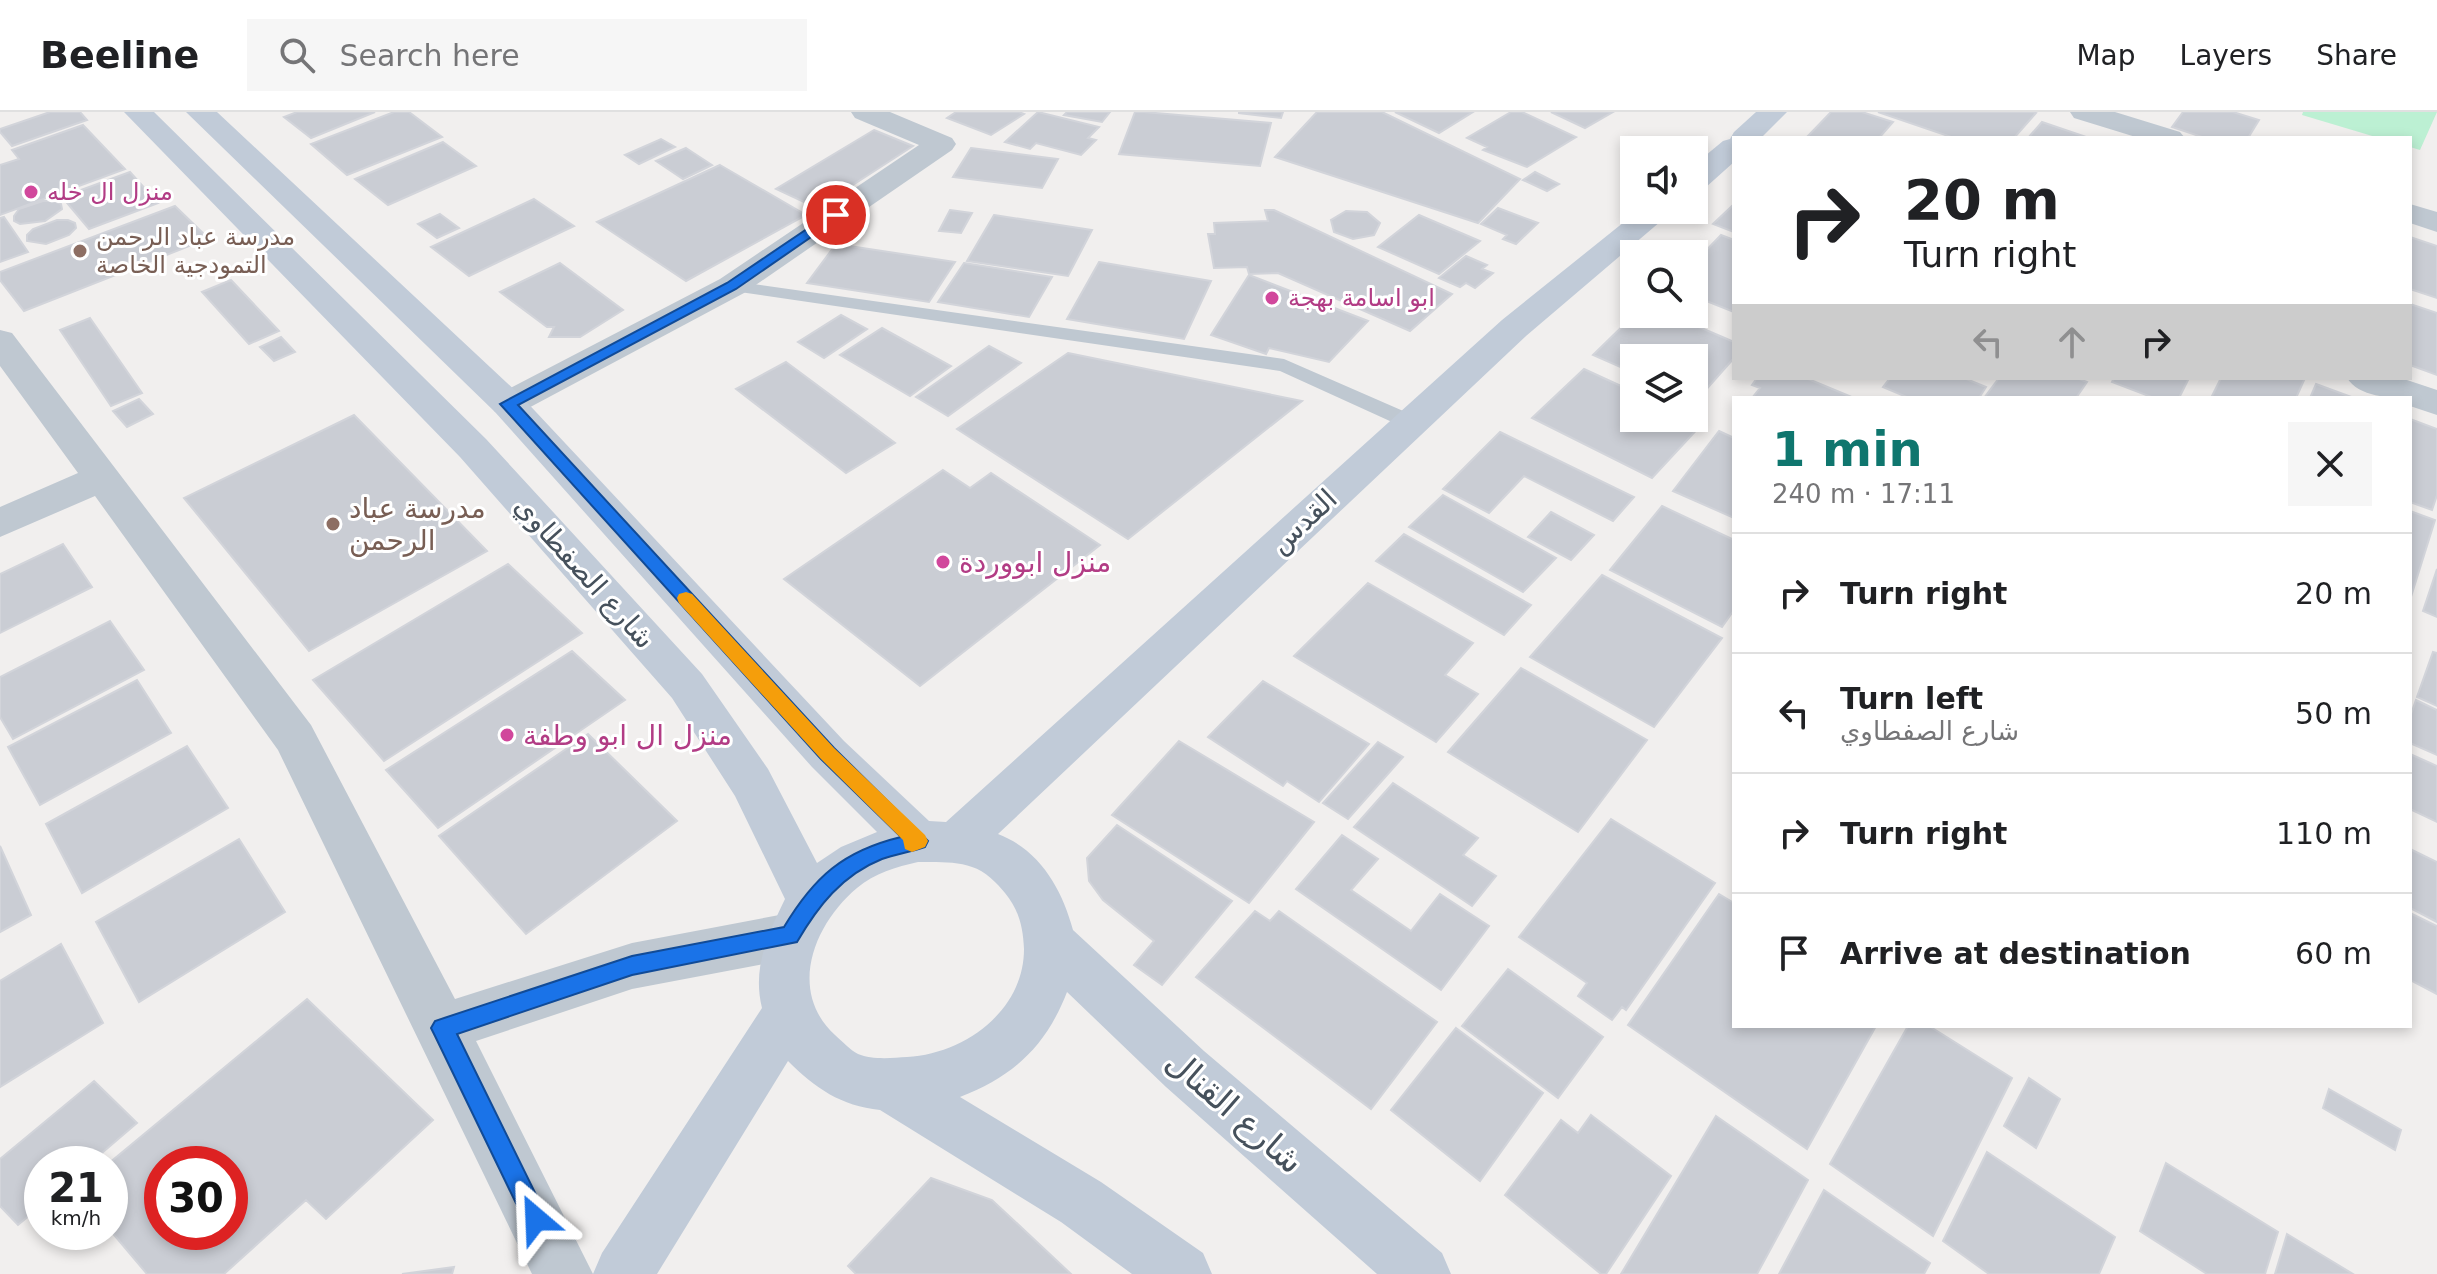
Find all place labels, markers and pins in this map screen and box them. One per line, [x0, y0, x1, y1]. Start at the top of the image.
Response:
place label: منزل ال خله [47, 178, 173, 206]
pin [802, 181, 870, 249]
marker: منزل ال خله [22, 183, 40, 201]
place label: مدرسة عباد الرحمن التمودجية الخاصة [96, 223, 295, 279]
marker: مدرسة عباد الرحمن التمودجية الخاصة [71, 242, 89, 260]
place label: ابو اسامة بهجة [1288, 284, 1435, 312]
marker: ابو اسامة بهجة [1263, 289, 1281, 307]
place label: مدرسة عباد الرحمن [349, 492, 486, 557]
marker: مدرسة عباد الرحمن [324, 515, 342, 533]
place label: منزل ابووردة [959, 546, 1111, 579]
marker: منزل ابووردة [934, 553, 952, 571]
place label: منزل ال ابو وطفة [523, 719, 732, 752]
marker: منزل ال ابو وطفة [498, 726, 516, 744]

